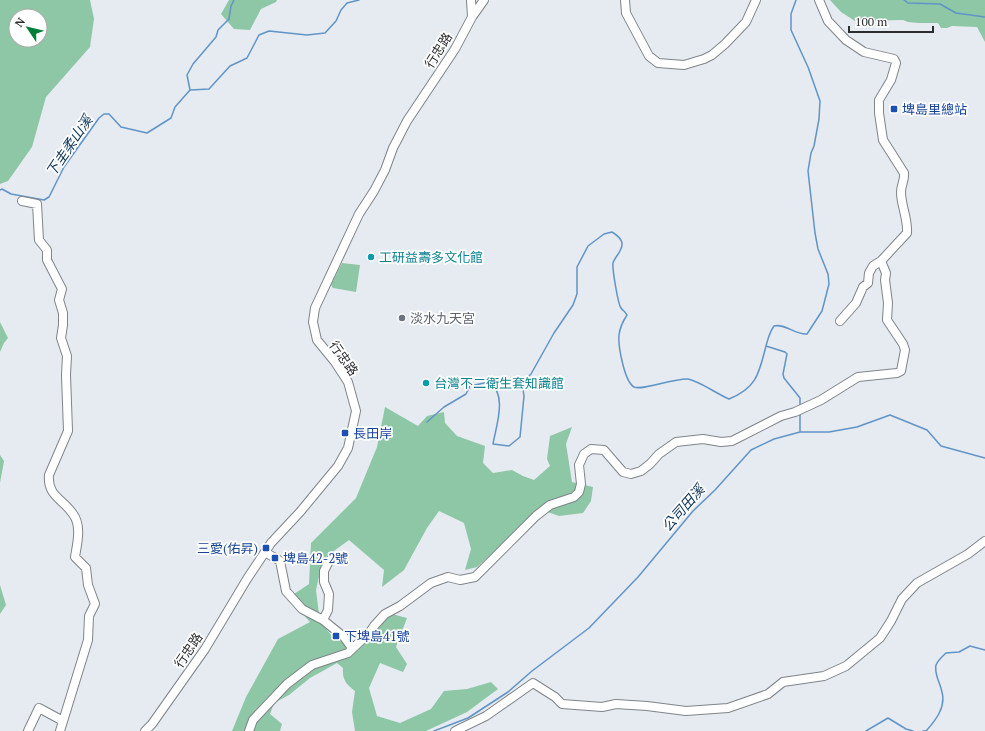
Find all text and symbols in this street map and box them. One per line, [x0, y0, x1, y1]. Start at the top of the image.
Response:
north arrow [8, 8, 48, 48]
scale bar [849, 8, 933, 34]
text: N [12, 14, 28, 30]
text: 100 m [855, 14, 888, 29]
street label: 行忠路 [420, 29, 456, 71]
place label: 埤島里總站 [902, 100, 967, 118]
marker: 埤島里總站 [889, 104, 899, 114]
water label: 下圭柔山溪 [41, 110, 97, 180]
place label: 工研益壽多文化館 [379, 248, 483, 266]
marker: 工研益壽多文化館 [366, 252, 376, 262]
place label: 淡水九天宮 [410, 309, 475, 327]
marker: 淡水九天宮 [397, 313, 407, 323]
street label: 行忠路 [325, 337, 363, 379]
place label: 台灣不二衛生套知識館 [434, 374, 564, 392]
marker: 台灣不二衛生套知識館 [421, 378, 431, 388]
place label: 長田岸 [353, 424, 392, 442]
marker: 長田岸 [340, 428, 350, 438]
water label: 公司田溪 [657, 479, 709, 535]
place label: 三愛(佑昇) [197, 539, 258, 557]
marker: 三愛(佑昇) [261, 543, 271, 553]
place label: 埤島42-2號 [283, 549, 348, 567]
marker: 埤島42-2號 [270, 553, 280, 563]
place label: 下埤島41號 [344, 627, 410, 645]
street label: 行忠路 [170, 629, 206, 671]
marker: 下埤島41號 [331, 631, 341, 641]

